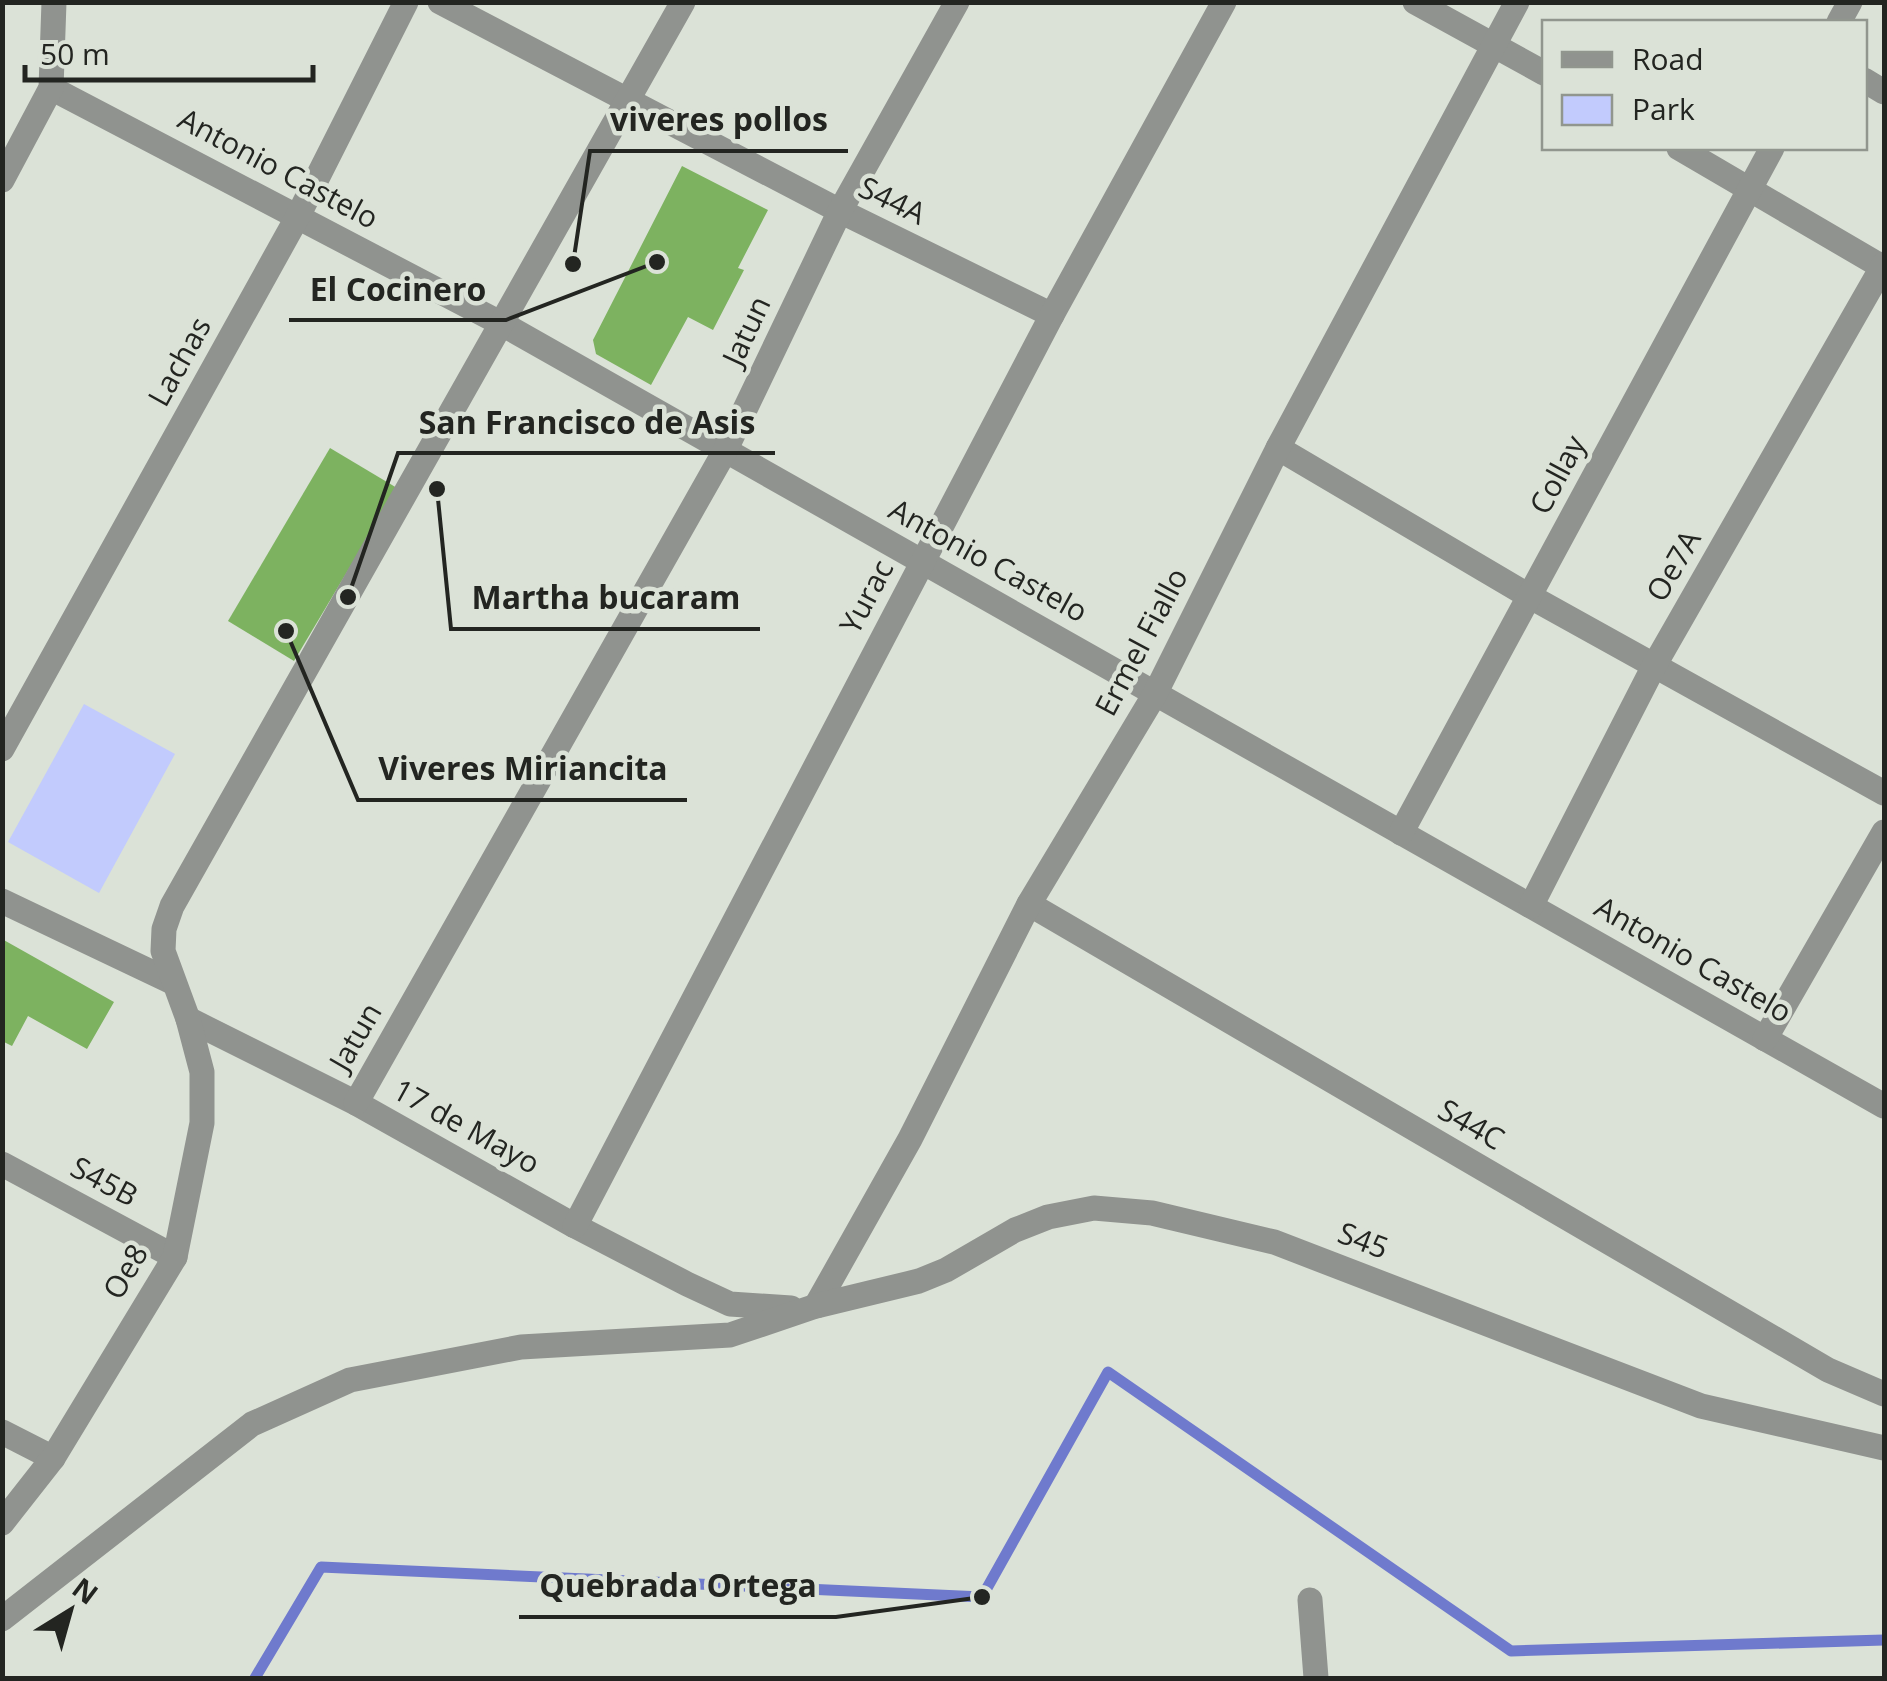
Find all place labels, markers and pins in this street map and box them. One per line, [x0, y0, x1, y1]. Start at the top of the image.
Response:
callout: viveres pollos [590, 89, 848, 151]
callout: El Cocinero [289, 258, 506, 320]
callout: San Francisco de Asis [398, 391, 775, 453]
callout: Martha bucaram [451, 567, 760, 629]
callout: Viveres Miriancita [358, 738, 687, 800]
callout: Quebrada Ortega [519, 1555, 836, 1617]

